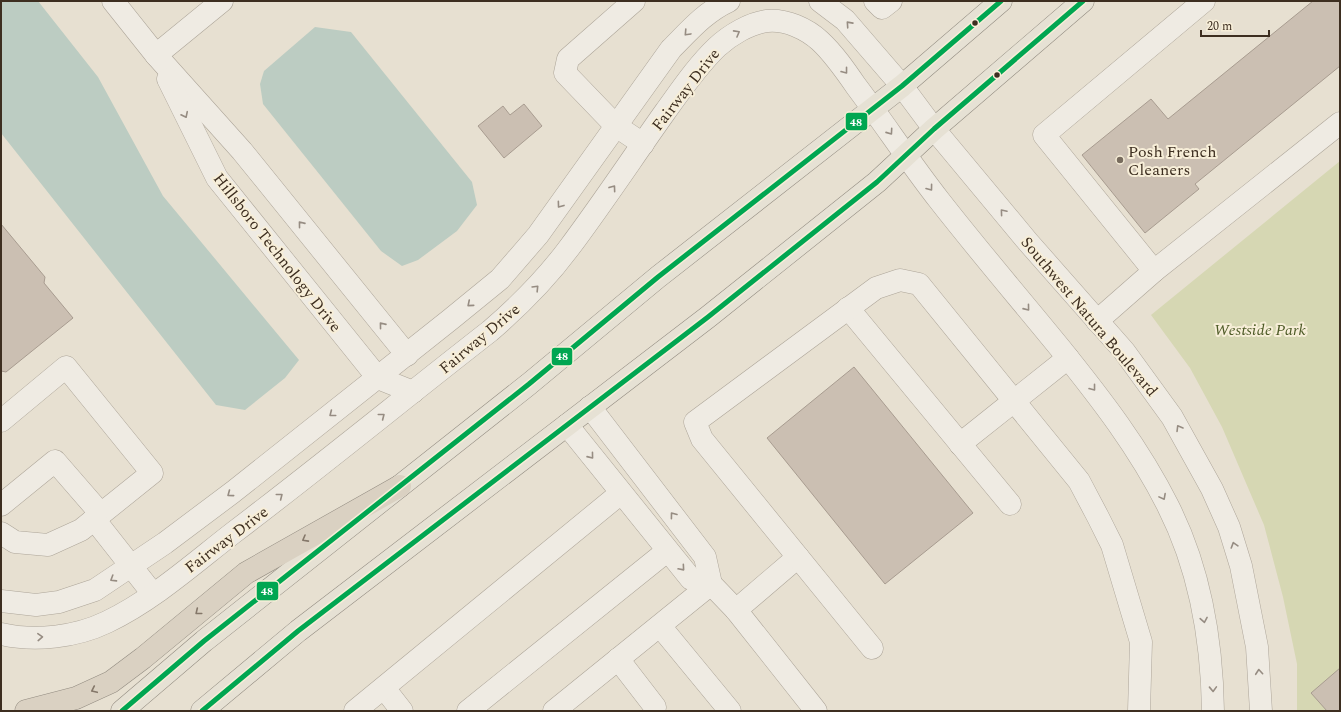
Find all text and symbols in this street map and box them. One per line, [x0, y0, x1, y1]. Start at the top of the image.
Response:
scale bar [1201, 12, 1269, 38]
text: 20 m [1207, 17, 1232, 36]
unlabelled marker [970, 18, 980, 28]
one-way arrow [847, 22, 854, 29]
one-way arrow [684, 28, 691, 36]
one-way arrow [733, 30, 740, 38]
street label: Fairway Drive [646, 43, 726, 136]
one-way arrow [841, 67, 848, 74]
unlabelled marker [992, 70, 1002, 80]
one-way arrow [180, 110, 188, 118]
line badge: 48 [845, 112, 868, 131]
text: 48 [850, 114, 862, 131]
one-way arrow [885, 128, 892, 135]
place label: Posh French Cleaners [1128, 140, 1216, 182]
marker: Posh French Cleaners [1115, 155, 1125, 165]
street label: Hillsboro Technology Drive [207, 168, 347, 337]
one-way arrow [925, 183, 932, 190]
one-way arrow [608, 185, 616, 192]
one-way arrow [558, 201, 565, 208]
one-way arrow [1000, 209, 1007, 216]
one-way arrow [298, 221, 305, 228]
street label: Southwest Natura Boulevard [1015, 231, 1164, 402]
one-way arrow [531, 285, 539, 293]
street label: Fairway Drive [434, 298, 525, 380]
one-way arrow [467, 300, 474, 307]
one-way arrow [1023, 303, 1030, 310]
park label: Westside Park [1214, 318, 1306, 342]
one-way arrow [380, 322, 387, 329]
line badge: 48 [551, 347, 573, 366]
text: 48 [556, 348, 568, 365]
one-way arrow [1088, 384, 1095, 391]
one-way arrow [330, 409, 337, 416]
one-way arrow [378, 413, 385, 420]
one-way arrow [1176, 425, 1183, 432]
one-way arrow [587, 451, 594, 458]
one-way arrow [228, 490, 235, 497]
one-way arrow [1159, 493, 1166, 500]
one-way arrow [276, 494, 283, 501]
street label: Fairway Drive [180, 500, 273, 579]
one-way arrow [670, 512, 677, 519]
one-way arrow [302, 535, 309, 542]
one-way arrow [1230, 541, 1239, 548]
one-way arrow [677, 563, 684, 571]
one-way arrow [111, 574, 118, 581]
line badge: 48 [256, 581, 279, 601]
text: 48 [261, 583, 273, 600]
one-way arrow [195, 607, 202, 614]
one-way arrow [1200, 617, 1208, 623]
one-way arrow [37, 633, 43, 642]
one-way arrow [1255, 669, 1264, 675]
one-way arrow [91, 685, 99, 693]
one-way arrow [1209, 686, 1217, 692]

